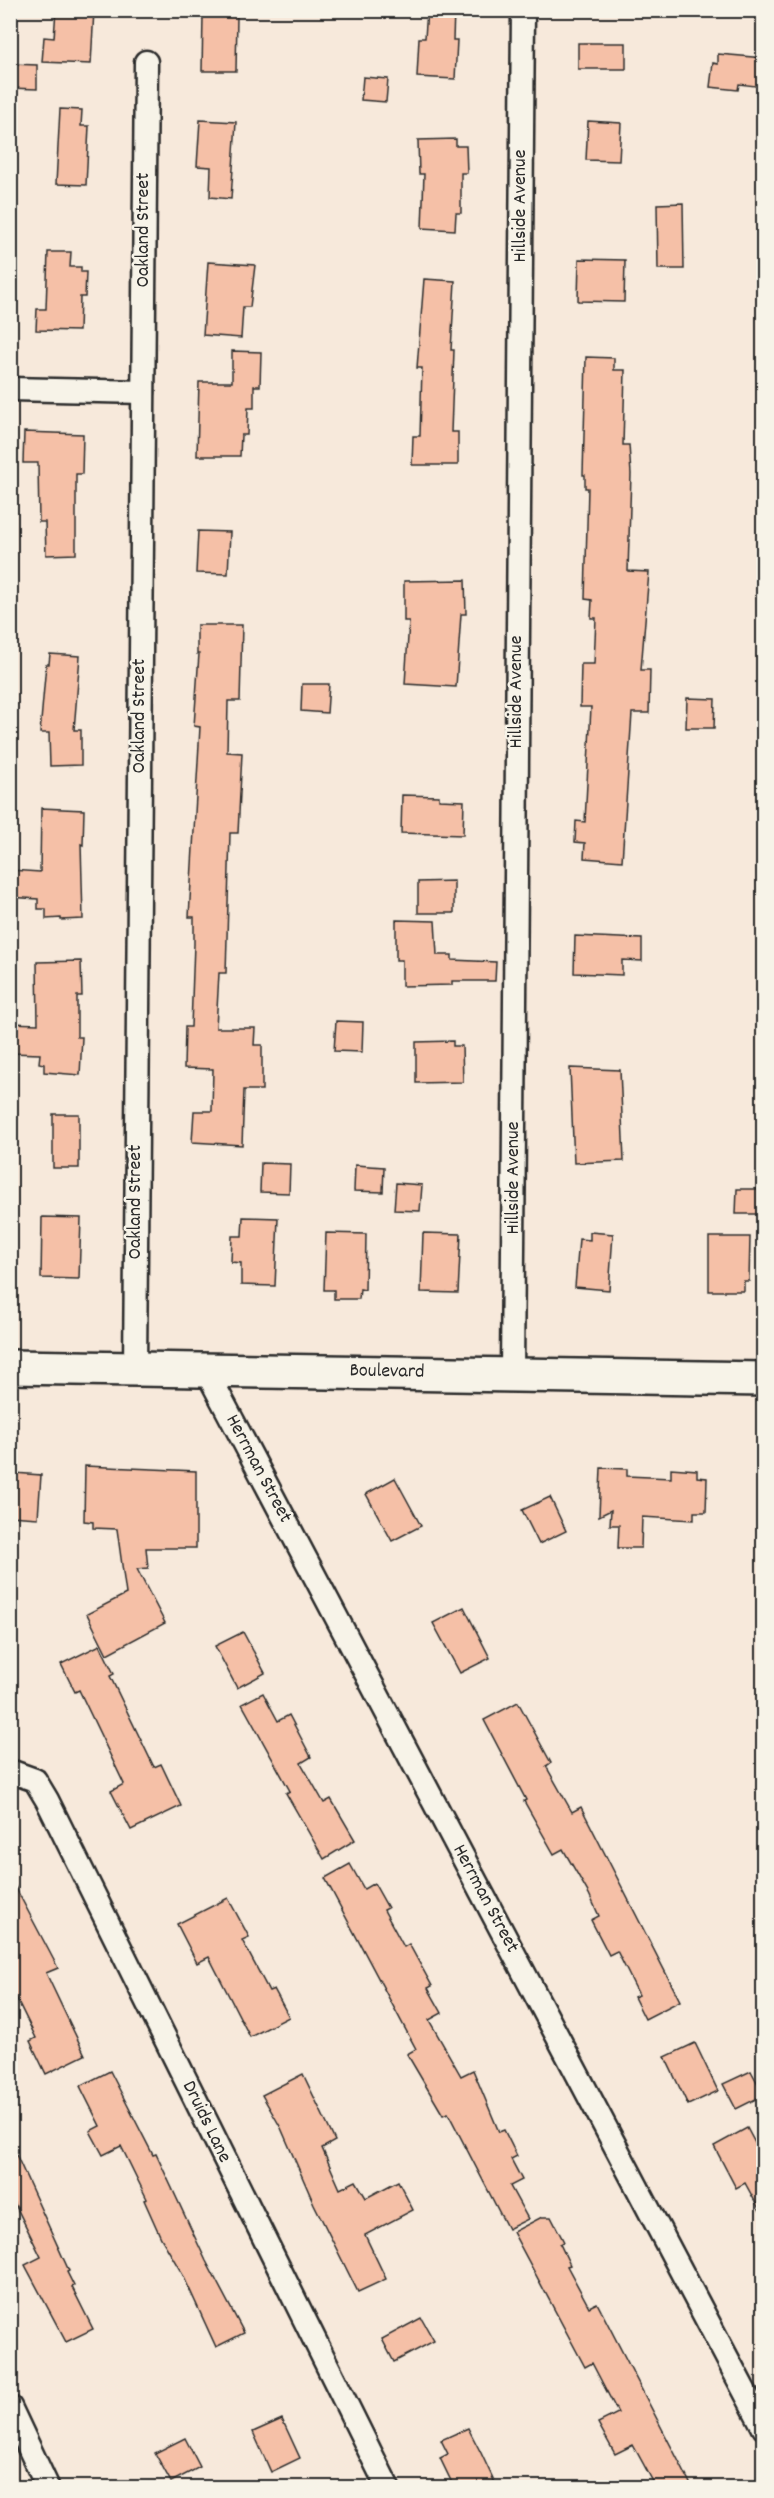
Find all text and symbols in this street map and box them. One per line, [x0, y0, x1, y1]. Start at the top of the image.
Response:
street label: Hillside Avenue [507, 149, 535, 262]
street label: Oakland Street [130, 173, 158, 288]
street label: Hillside Avenue [503, 635, 531, 748]
street label: Oakland Street [126, 659, 154, 774]
street label: Hillside Avenue [500, 1121, 528, 1234]
street label: Oakland Street [122, 1145, 150, 1260]
street label: Boulevard [349, 1357, 425, 1387]
street label: Herrman Street [218, 1410, 298, 1528]
street label: Herrman Street [445, 1840, 525, 1958]
street label: Druids Lane [174, 2076, 238, 2168]

